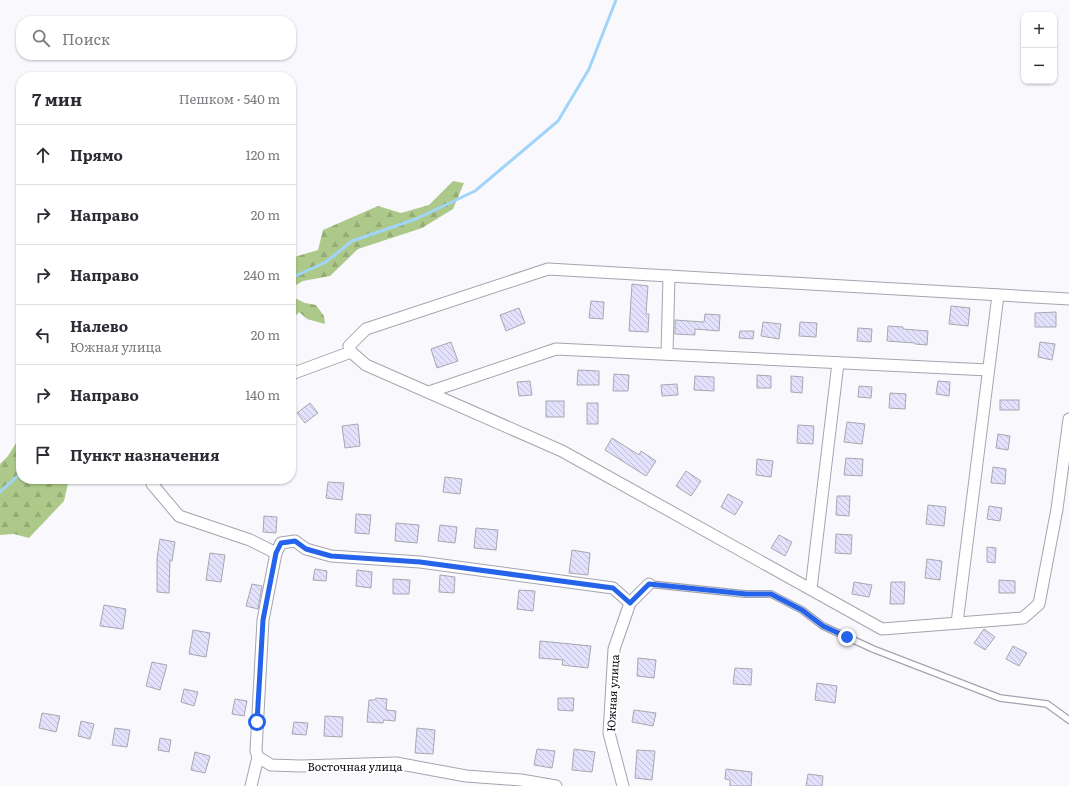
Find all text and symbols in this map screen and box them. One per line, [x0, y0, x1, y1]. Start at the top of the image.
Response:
map controls [1021, 12, 1057, 84]
button: + [1021, 12, 1057, 48]
search box [16, 16, 296, 60]
icon: search [30, 27, 52, 49]
text: Поиск [62, 27, 110, 50]
button: − [1021, 48, 1057, 84]
text: 7 мин [32, 86, 82, 111]
text: Пешком · 540 m [179, 89, 280, 108]
text: Прямо [70, 143, 123, 166]
icon: ahead [32, 144, 54, 166]
text: 120 m [245, 145, 280, 164]
text: Направо [70, 203, 139, 226]
icon: right [32, 204, 54, 226]
text: 20 m [251, 205, 280, 224]
text: Направо [70, 263, 139, 286]
icon: right [32, 264, 54, 286]
text: 240 m [244, 265, 280, 284]
text: Налево [70, 314, 128, 337]
icon: left [32, 324, 54, 346]
text: 20 m [251, 325, 280, 344]
text: Южная улица [70, 337, 161, 356]
text: Направо [70, 383, 139, 406]
icon: right [32, 384, 54, 406]
text: 140 m [245, 385, 280, 404]
text: Пункт назначения [70, 443, 220, 466]
icon: arrive [32, 444, 54, 466]
route end [838, 628, 856, 646]
street label: Южная улица [602, 654, 622, 732]
route start [248, 713, 266, 731]
street label: Восточная улица [308, 758, 403, 774]

